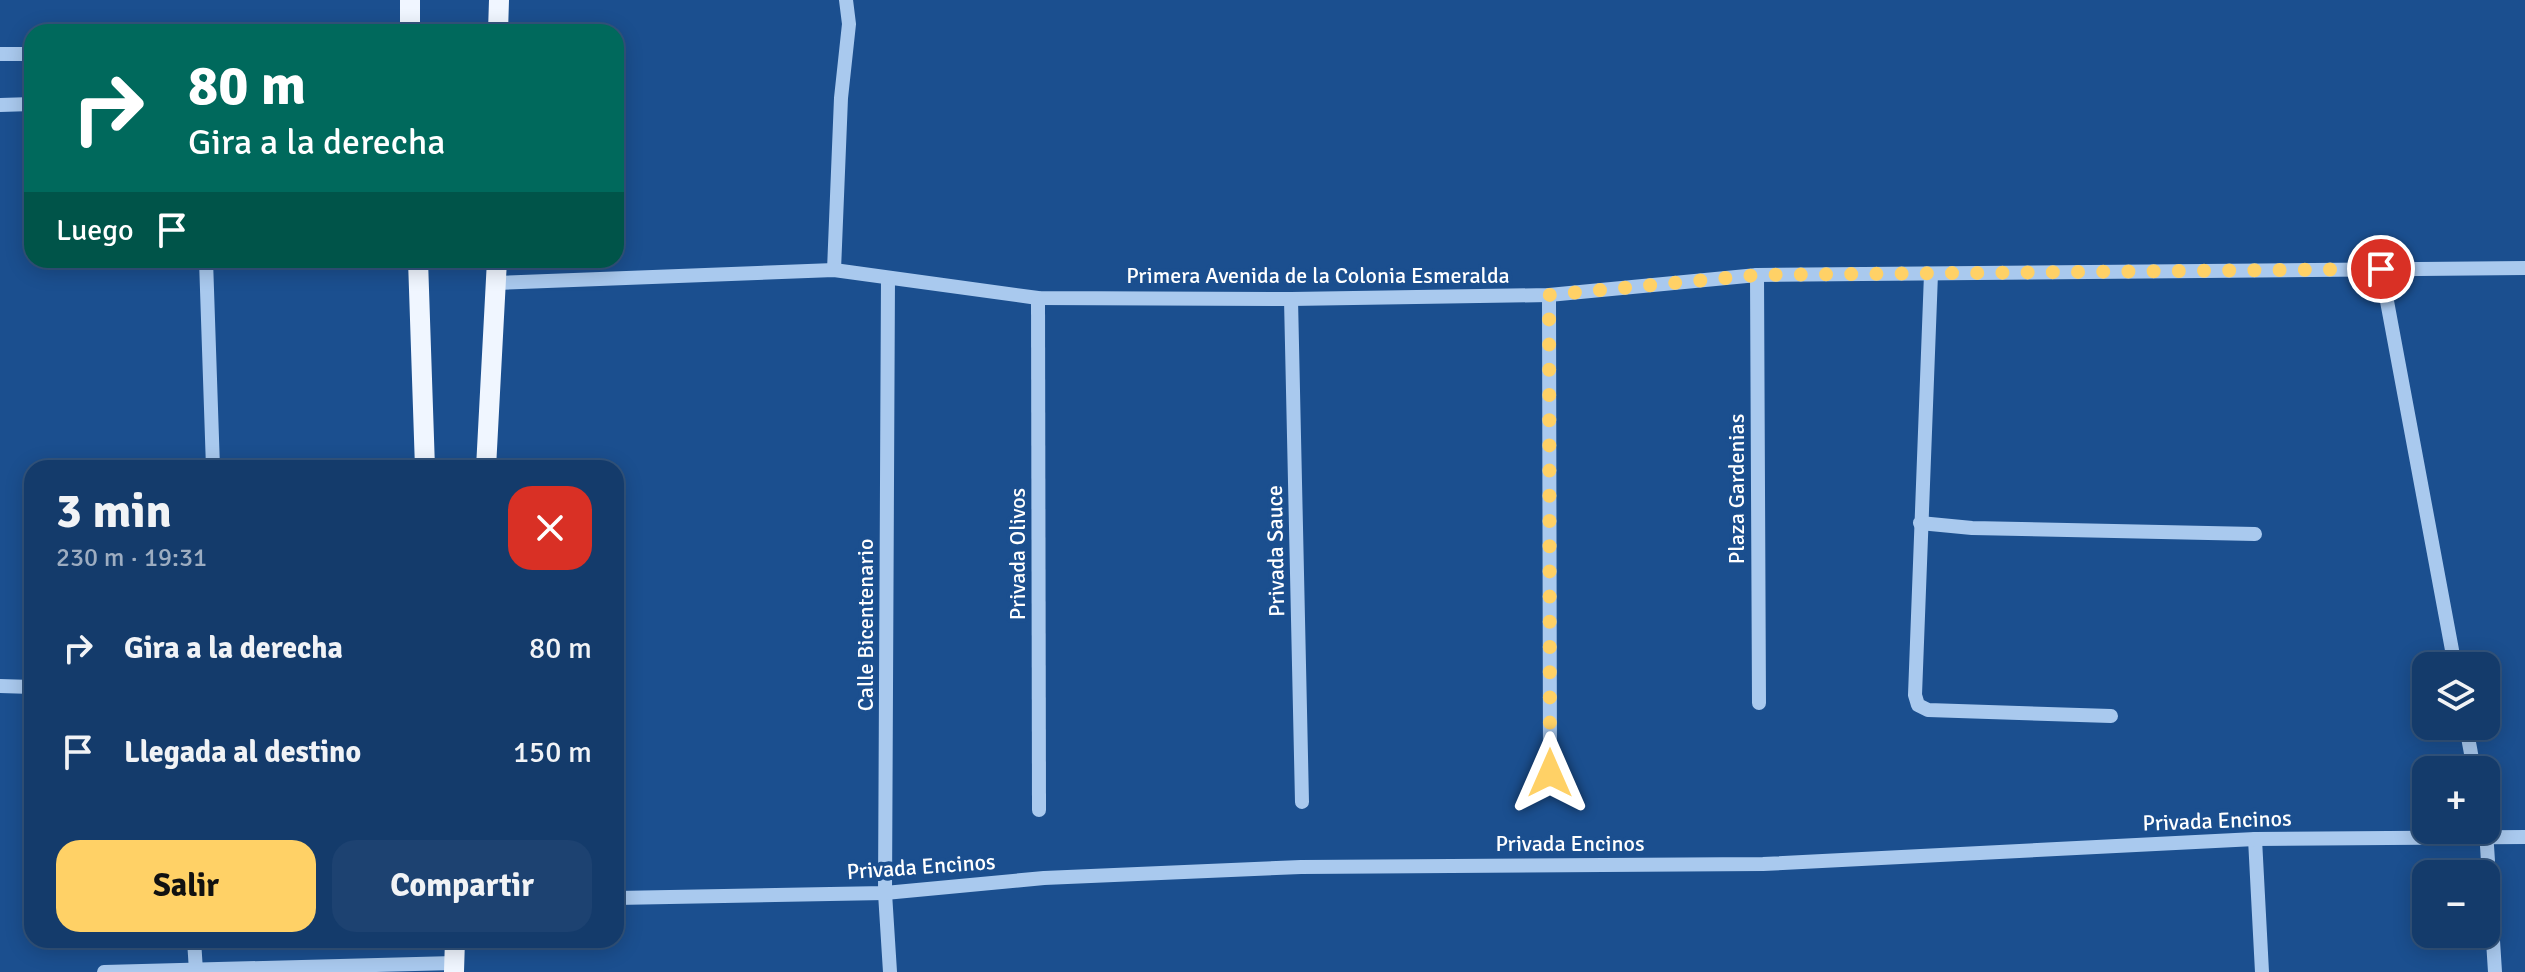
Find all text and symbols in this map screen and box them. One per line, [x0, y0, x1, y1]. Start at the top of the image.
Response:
text: 80 m [188, 51, 306, 120]
icon: right [56, 56, 160, 160]
text: Gira a la derecha [188, 120, 446, 165]
icon: arrive [150, 208, 194, 252]
text: Luego [56, 212, 134, 249]
pin [2347, 235, 2415, 303]
icon: arrive [2359, 247, 2403, 291]
street label: Primera Avenida de la Colonia Esmeralda [1126, 262, 1510, 289]
street label: Plaza Gardenias [1723, 414, 1750, 564]
text: 3 min [56, 482, 172, 541]
street label: Privada Sauce [1261, 485, 1290, 617]
button: close [508, 486, 592, 570]
street label: Privada Olivos [1004, 488, 1031, 620]
street label: Calle Bicentenario [852, 539, 879, 711]
text: 230 m · 19:31 [56, 542, 207, 574]
icon: right [56, 626, 100, 670]
text: Gira a la derecha [124, 630, 343, 667]
text: 80 m [529, 630, 592, 667]
map controls [2412, 652, 2500, 948]
button: layers [2412, 652, 2500, 740]
icon: arrive [56, 730, 100, 774]
position arrow [1508, 731, 1592, 815]
text: Llegada al destino [124, 734, 361, 771]
text: 150 m [513, 734, 592, 771]
button: + [2412, 756, 2500, 844]
street label: Privada Encinos [2142, 804, 2292, 837]
street label: Privada Encinos [1495, 830, 1645, 857]
button: Salir [56, 840, 316, 932]
button: Compartir [332, 840, 592, 932]
street label: Privada Encinos [846, 848, 996, 885]
button: − [2412, 860, 2500, 948]

